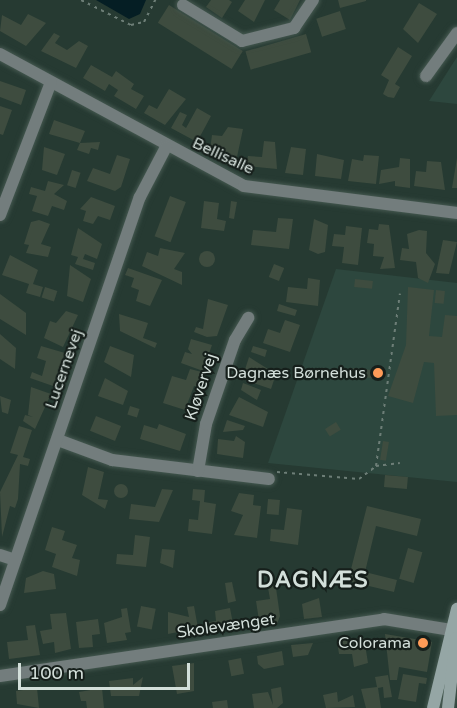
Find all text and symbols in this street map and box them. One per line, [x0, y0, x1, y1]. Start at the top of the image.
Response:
street label: Bellisalle [189, 133, 257, 179]
street label: Lucernevej [41, 327, 87, 411]
street label: Kløvervej [181, 351, 221, 423]
place label: Dagnæs Børnehus [226, 363, 366, 383]
marker: Dagnæs Børnehus [371, 366, 385, 380]
district label: DAGNÆS [257, 568, 369, 594]
street label: Skolevænget [176, 610, 276, 642]
place label: Colorama [338, 633, 411, 653]
marker: Colorama [416, 636, 430, 650]
scale bar [21, 651, 194, 689]
text: 100 m [29, 662, 84, 684]

